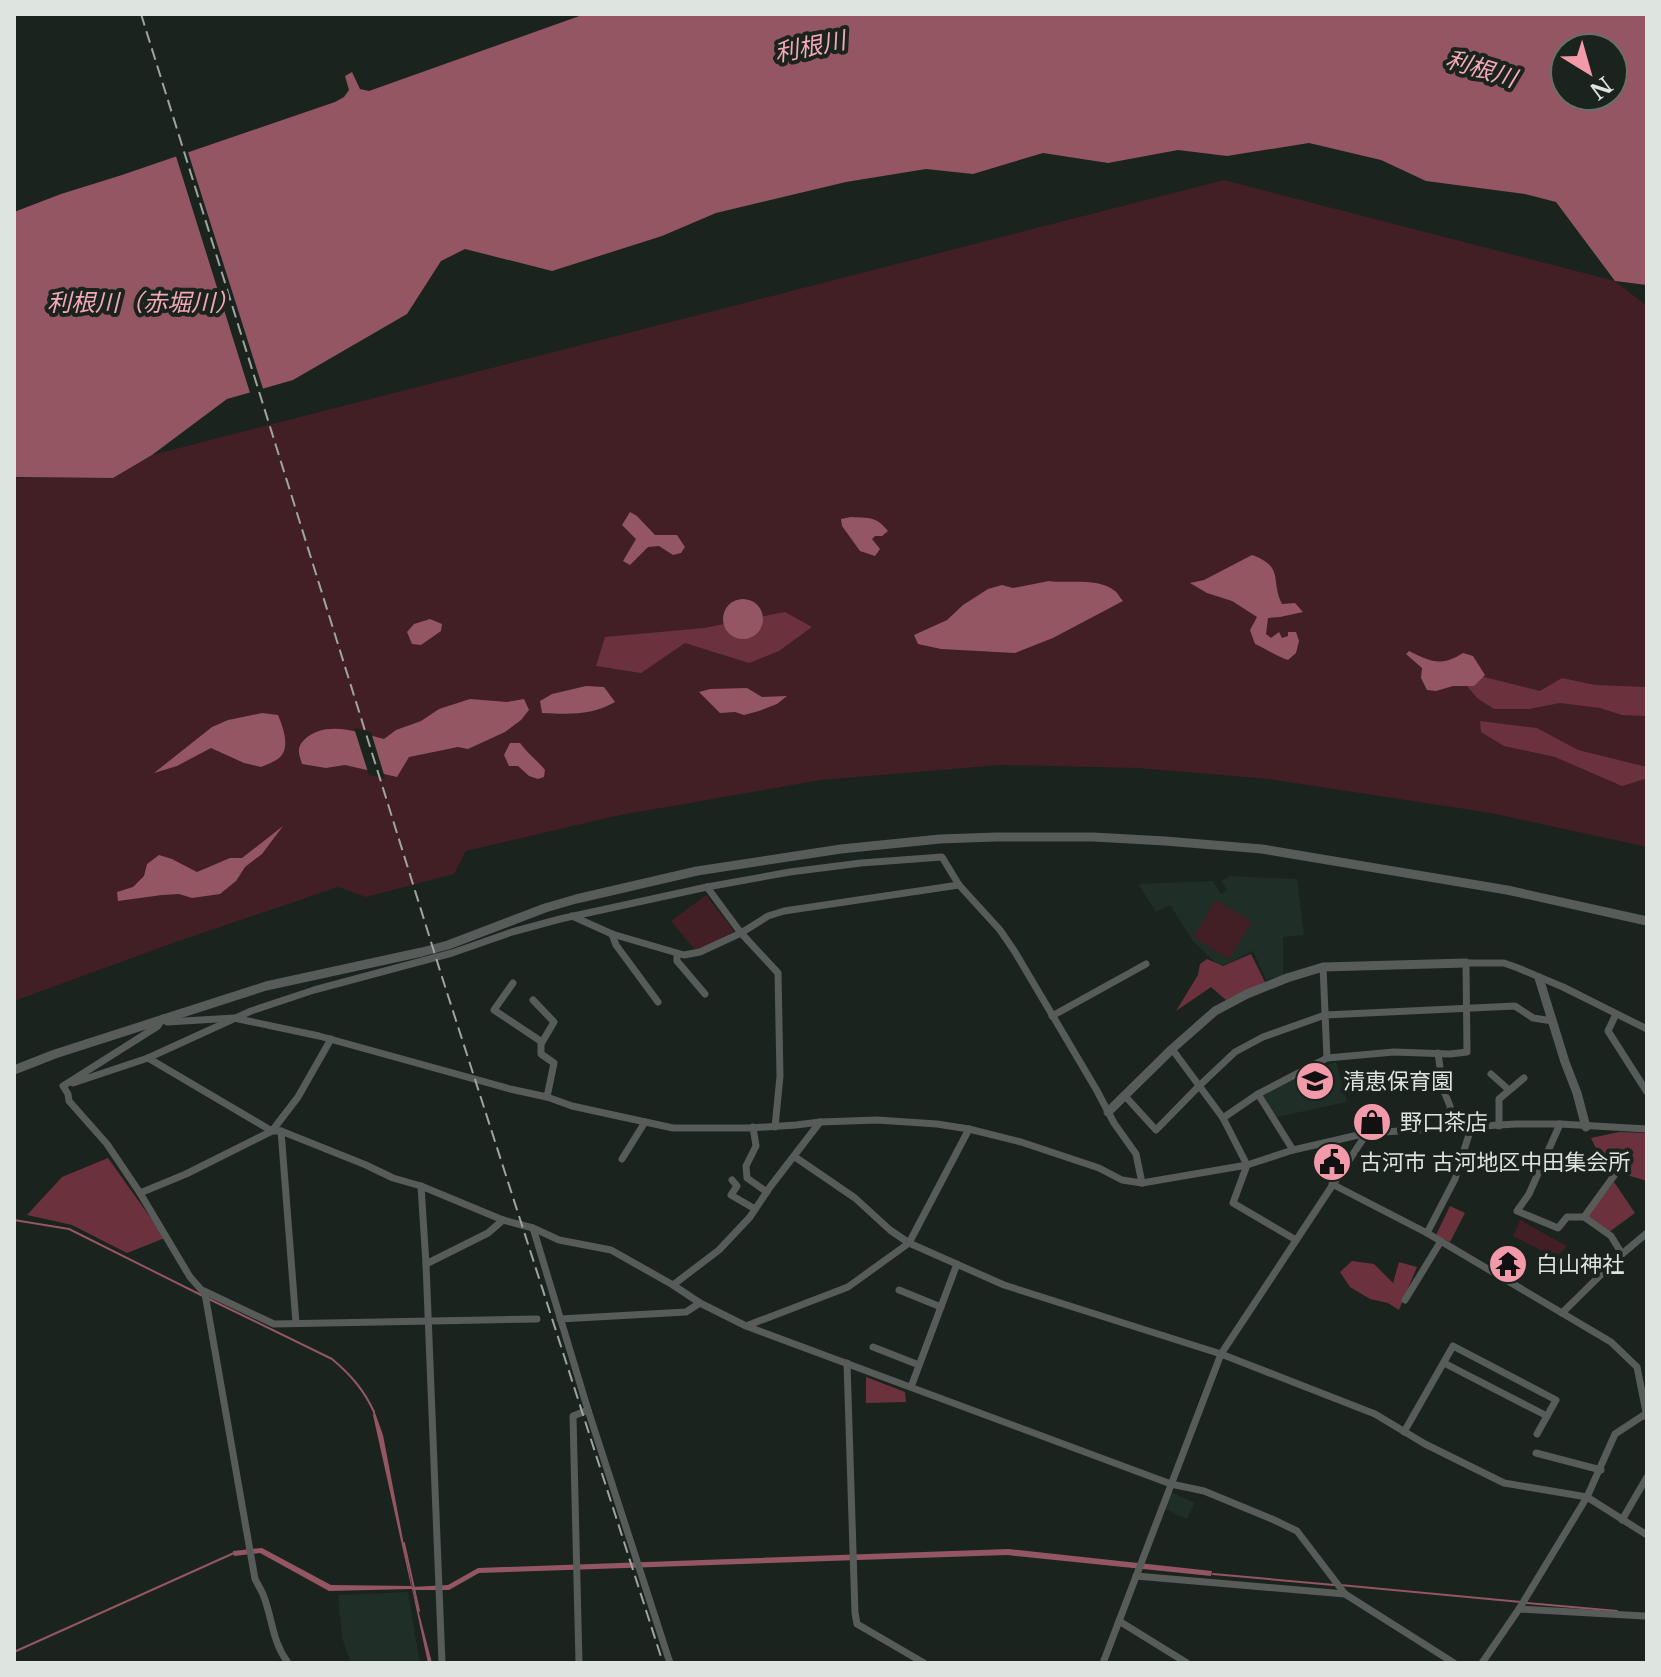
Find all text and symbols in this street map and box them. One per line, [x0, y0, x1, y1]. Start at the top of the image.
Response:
water label: 利根川 [772, 25, 851, 68]
north arrow [1549, 32, 1629, 112]
water label: 利根川 [1442, 44, 1523, 94]
text: N [1584, 71, 1617, 105]
water label: 利根川（赤堀川） [47, 288, 239, 317]
school or university icon: 清恵保育園 [1294, 1060, 1336, 1102]
place label: 清恵保育園 [1343, 1068, 1453, 1095]
shop icon: 野口茶店 [1351, 1101, 1393, 1143]
place label: 野口茶店 [1400, 1109, 1488, 1136]
public building icon: 古河市 古河地区中田集会所 [1311, 1141, 1353, 1183]
place label: 古河市 古河地区中田集会所 [1360, 1149, 1630, 1176]
temple icon: 白山神社 [1487, 1243, 1529, 1285]
place label: 白山神社 [1536, 1251, 1624, 1278]

